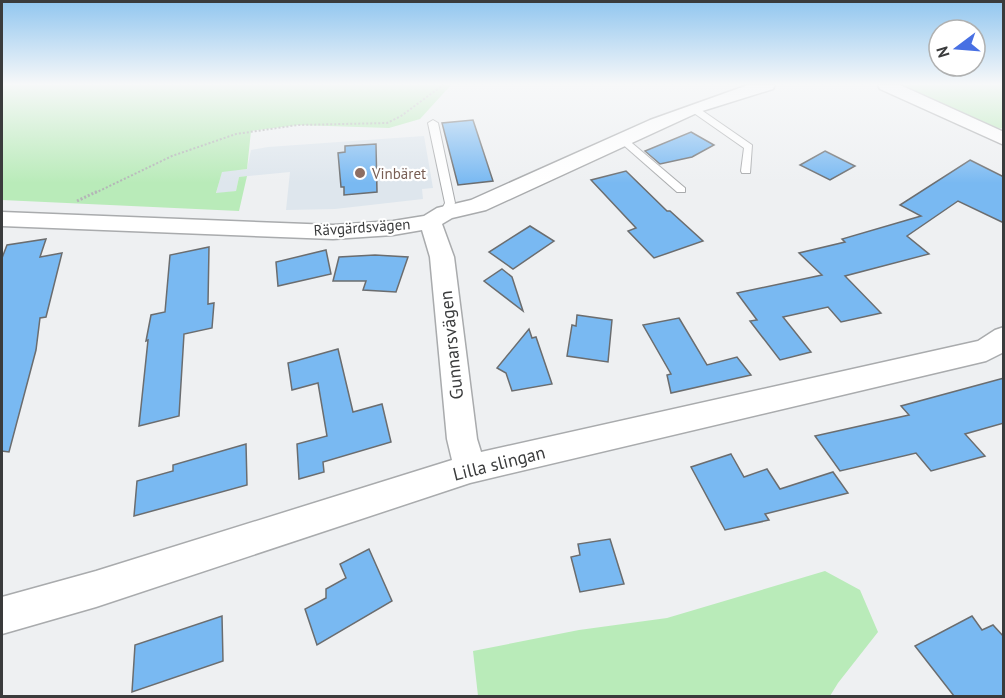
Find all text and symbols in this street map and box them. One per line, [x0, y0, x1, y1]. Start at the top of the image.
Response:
north arrow [927, 18, 987, 78]
text: N [932, 44, 954, 60]
place label: Vinbäret [371, 164, 426, 183]
marker: Vinbäret [353, 166, 367, 180]
street label: Rävgärdsvägen [313, 214, 411, 240]
street label: Gunnarsvägen [434, 289, 468, 401]
street label: Lilla slingan [450, 440, 548, 486]

